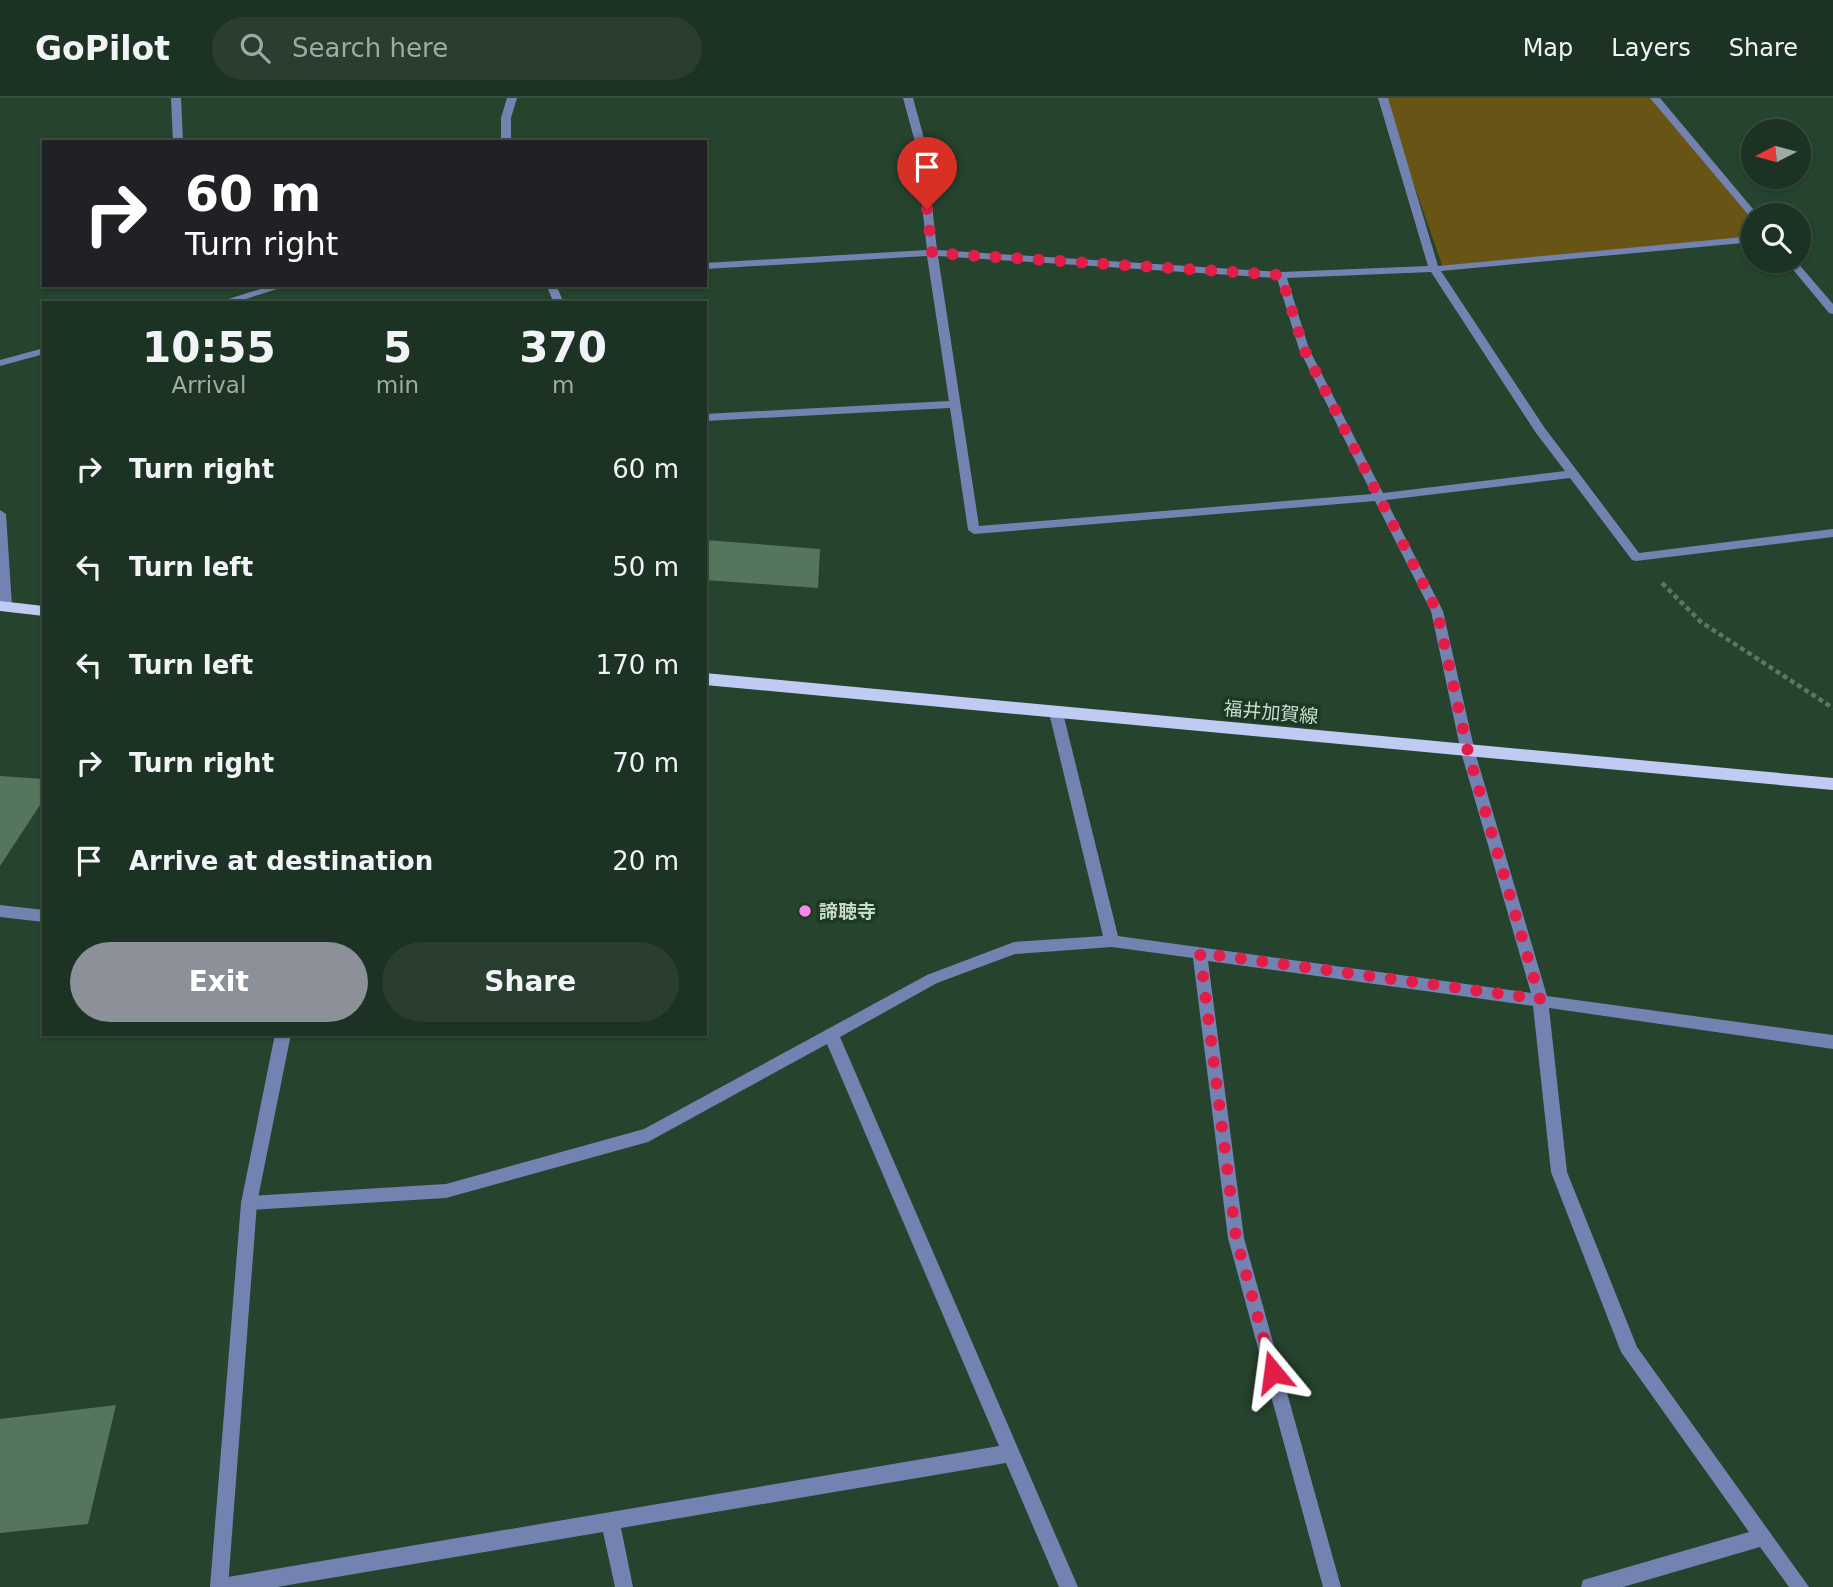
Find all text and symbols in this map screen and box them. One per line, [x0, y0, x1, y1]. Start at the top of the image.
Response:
search box [212, 17, 702, 80]
text: GoPilot [35, 29, 170, 68]
icon: search [236, 29, 274, 67]
text: Search here [292, 33, 448, 63]
text: Map [1523, 34, 1573, 62]
text: Layers [1611, 34, 1691, 62]
text: Share [1729, 34, 1798, 62]
north arrow [1741, 119, 1811, 189]
map controls [1741, 119, 1811, 273]
pin [897, 137, 957, 209]
icon: arrive [908, 148, 946, 186]
text: 60 m [185, 166, 321, 223]
icon: right [70, 168, 161, 259]
button: search [1741, 203, 1811, 273]
text: Turn right [185, 225, 338, 263]
text: 10:55 [142, 323, 276, 372]
text: 5 [383, 323, 412, 372]
text: 370 [519, 323, 607, 372]
text: Arrival [172, 372, 246, 398]
text: min [376, 372, 419, 398]
text: m [552, 372, 574, 398]
icon: right [70, 450, 108, 488]
text: Turn right [129, 454, 274, 484]
text: 60 m [612, 454, 679, 484]
icon: left [70, 548, 108, 586]
text: Turn left [129, 552, 253, 582]
text: 50 m [612, 552, 679, 582]
icon: left [70, 646, 108, 684]
text: Turn left [129, 650, 253, 680]
text: 170 m [596, 650, 679, 680]
street label: 福井加賀線 [1223, 697, 1319, 727]
icon: right [70, 744, 108, 782]
text: Turn right [129, 748, 274, 778]
text: 70 m [612, 748, 679, 778]
icon: arrive [70, 842, 108, 880]
text: Arrive at destination [129, 846, 433, 876]
text: 20 m [612, 846, 679, 876]
place label: 諦聴寺 [819, 900, 876, 922]
marker: 諦聴寺 [797, 903, 813, 919]
button: Exit [70, 942, 368, 1022]
button: Share [382, 942, 679, 1022]
position arrow [1236, 1335, 1310, 1409]

